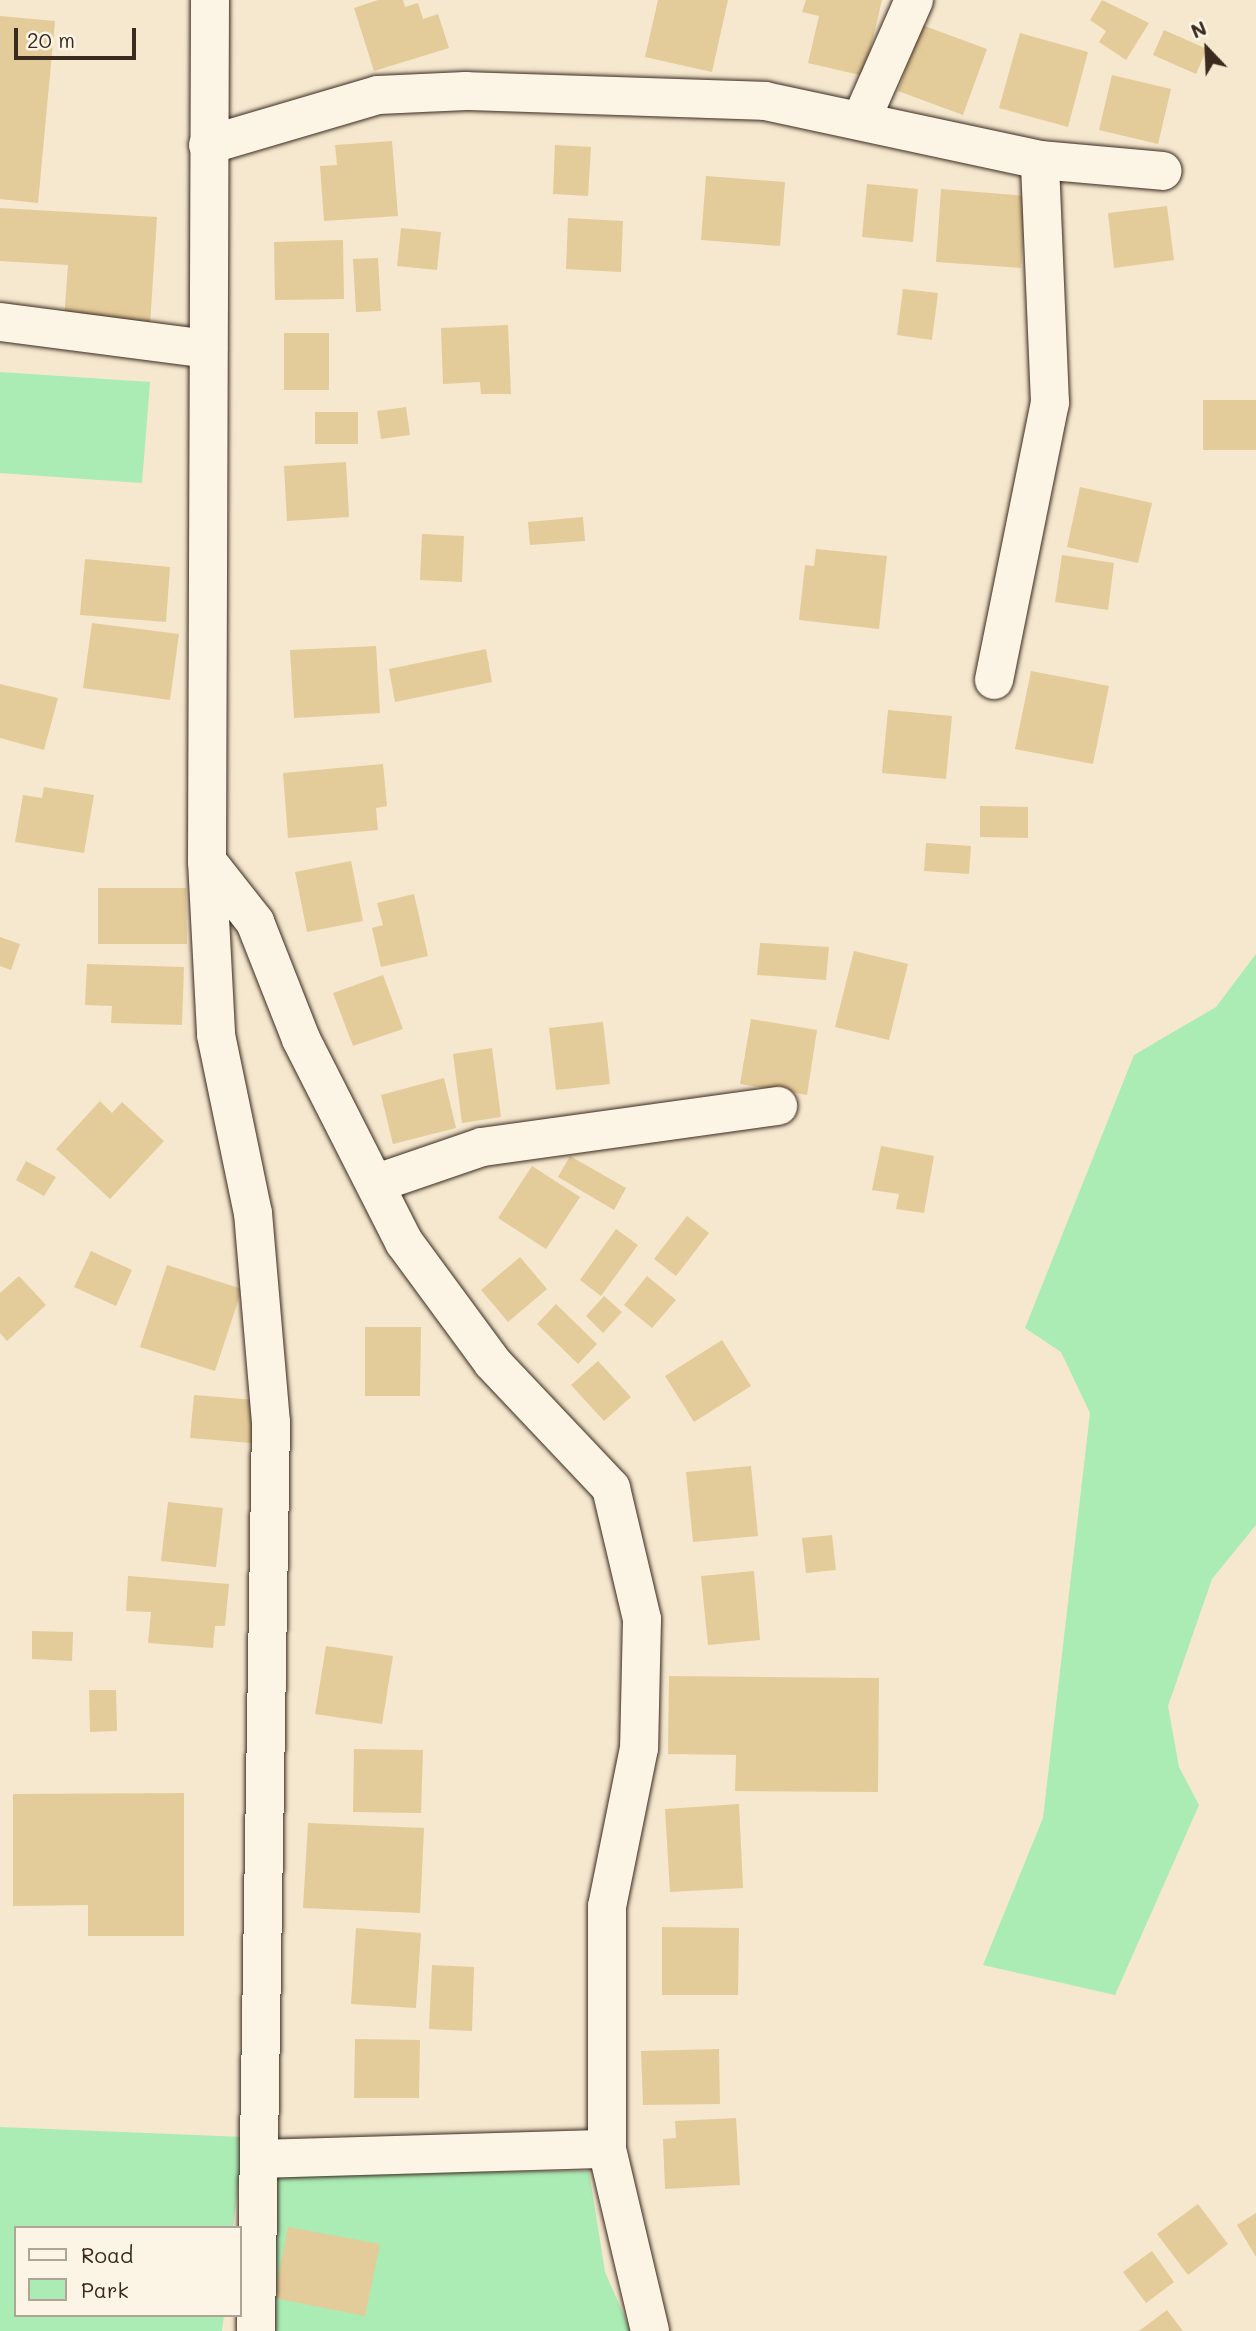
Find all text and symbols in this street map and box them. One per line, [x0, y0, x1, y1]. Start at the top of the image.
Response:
scale bar [18, 14, 140, 58]
north arrow [1172, 14, 1242, 84]
text: N [1187, 15, 1210, 44]
text: 20 m [27, 26, 75, 53]
legend [14, 2226, 242, 2317]
text: Road [81, 2241, 133, 2268]
text: Park [81, 2276, 129, 2303]

